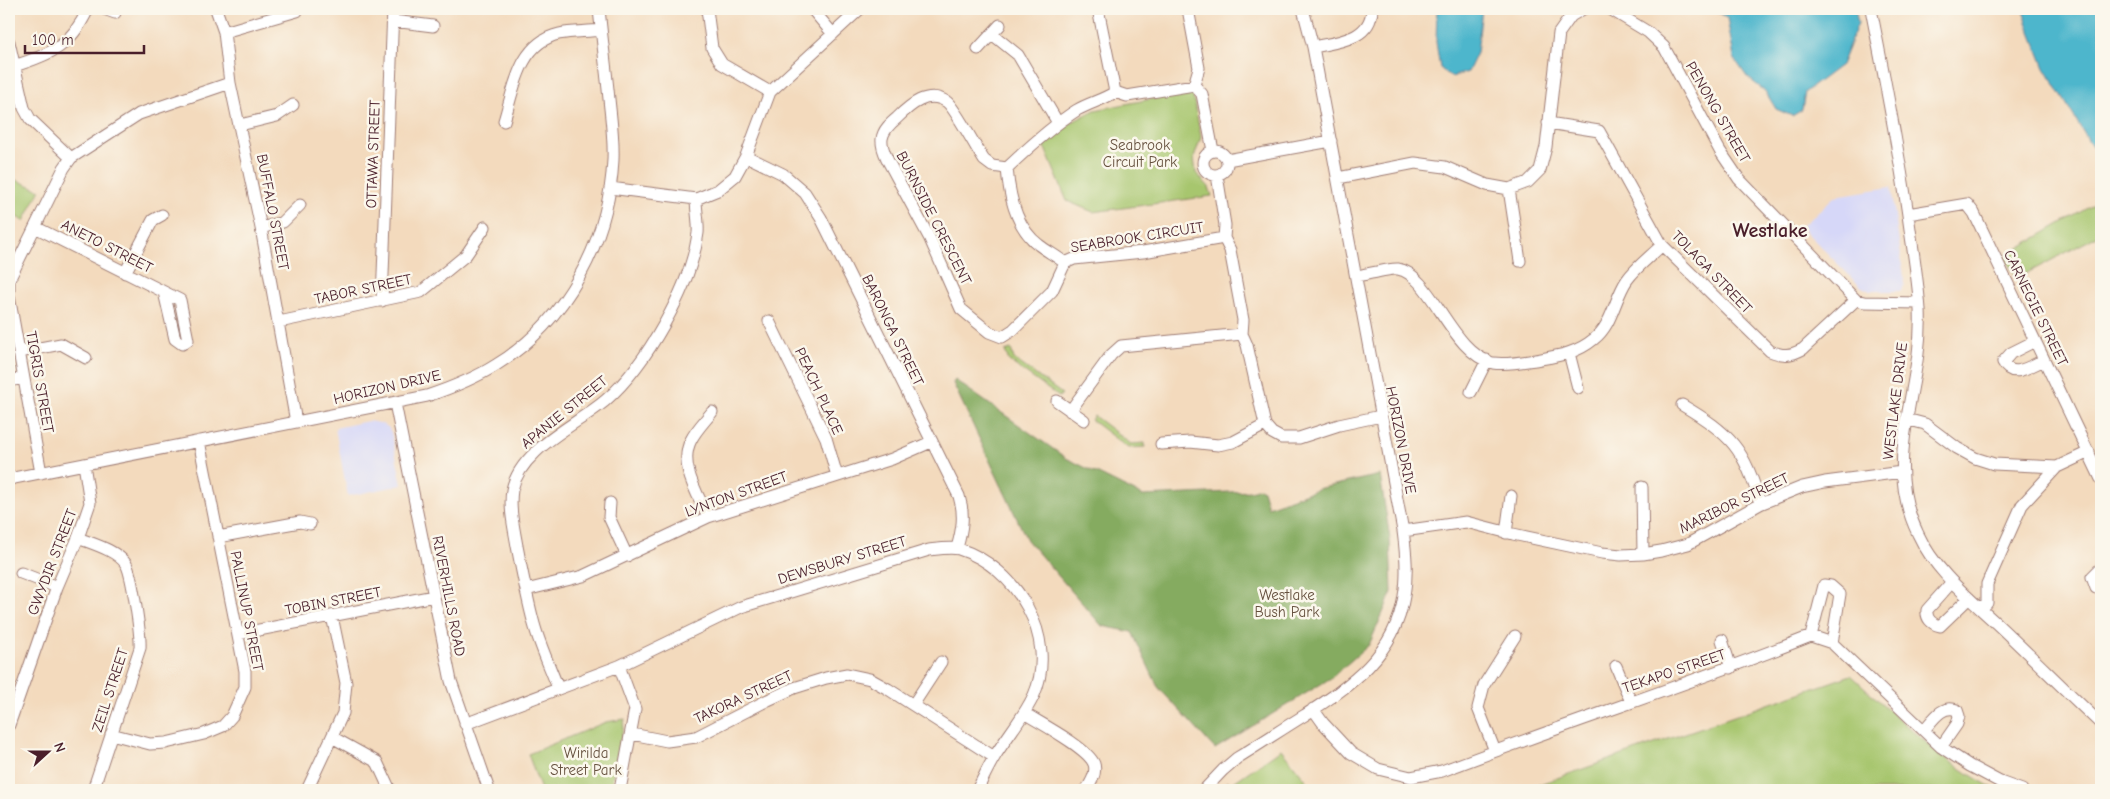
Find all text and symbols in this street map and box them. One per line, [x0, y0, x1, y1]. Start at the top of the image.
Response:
scale bar [25, 22, 144, 54]
text: 100 m [32, 31, 74, 49]
street label: PENONG STREET [1682, 58, 1754, 166]
street label: OTTAWA STREET [362, 99, 384, 209]
park label: Seabrook Circuit Park [1103, 136, 1178, 171]
street label: BURNSIDE CRESCENT [892, 148, 976, 288]
street label: BUFFALO STREET [253, 152, 293, 272]
street label: ANETO STREET [58, 215, 156, 277]
street label: SEABROOK CIRCUIT [1069, 218, 1205, 256]
district label: Westlake [1733, 219, 1808, 242]
street label: TOLAGA STREET [1668, 227, 1756, 317]
street label: CARNEGIE STREET [2000, 247, 2072, 369]
street label: TABOR STREET [313, 270, 414, 308]
street label: BARONGA STREET [858, 271, 928, 389]
street label: TIGRIS STREET [22, 330, 58, 434]
street label: WESTLAKE DRIVE [1879, 341, 1911, 461]
street label: PEACH PLACE [791, 345, 847, 437]
street label: HORIZON DRIVE [332, 366, 442, 408]
street label: APANIE STREET [517, 372, 611, 452]
street label: HORIZON DRIVE [1382, 385, 1420, 495]
street label: LYNTON STREET [682, 467, 790, 521]
street label: MARIBOR STREET [1676, 469, 1792, 537]
street label: GWYDIR STREET [23, 506, 81, 618]
street label: DEWSBURY STREET [776, 532, 909, 588]
street label: RIVERHILLS ROAD [428, 534, 470, 658]
street label: PALLINUP STREET [227, 549, 268, 673]
street label: TOBIN STREET [283, 583, 383, 619]
park label: Westlake Bush Park [1255, 586, 1320, 621]
street label: TEKAPO STREET [1620, 645, 1728, 697]
street label: ZEIL STREET [88, 646, 132, 734]
street label: TAKORA STREET [691, 666, 795, 728]
north arrow [22, 726, 72, 776]
text: N [50, 740, 69, 755]
park label: Wirilda Street Park [550, 744, 622, 779]

